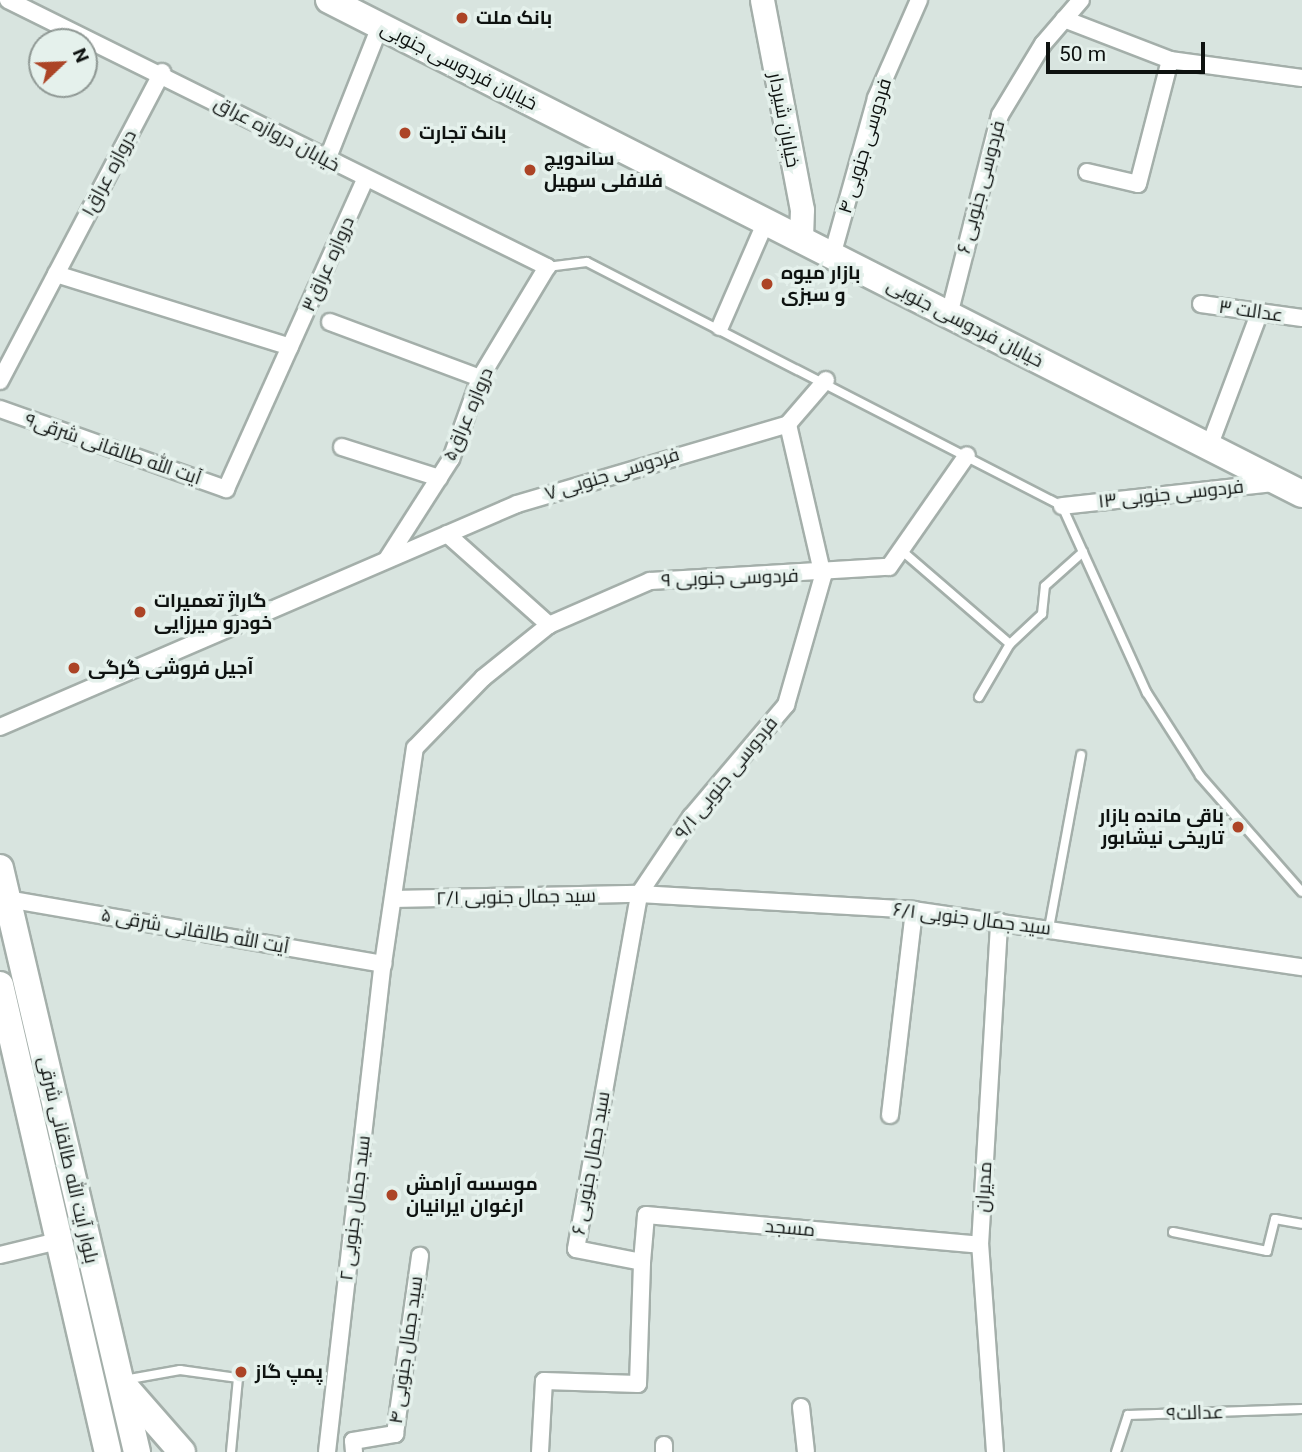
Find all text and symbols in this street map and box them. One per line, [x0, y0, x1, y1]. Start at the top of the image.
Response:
place label: بانک ملت [476, 7, 552, 29]
marker: بانک ملت [454, 10, 470, 26]
street label: خیابان فردوسی جنوبی [377, 17, 541, 115]
north arrow [28, 28, 98, 98]
scale bar [1050, 28, 1209, 72]
text: 50 m [1059, 42, 1106, 66]
text: N [68, 45, 94, 66]
street label: خیابان شیردار [764, 71, 804, 169]
street label: فردوسی جنوبی ۴ [834, 76, 896, 216]
street label: خیابان دروازه عراق [210, 91, 344, 177]
street label: فردوسی جنوبی ۶ [952, 118, 1010, 256]
place label: بانک تجارت [419, 122, 506, 144]
marker: بانک تجارت [397, 125, 413, 141]
street label: دروازه عراق۱ [77, 126, 141, 220]
place label: ساندویچ فلافلی سهیل [544, 148, 663, 192]
marker: ساندویچ فلافلی سهیل [522, 162, 538, 178]
street label: دروازه عراق۳ [297, 213, 359, 315]
place label: بازار میوه و سبزی [781, 262, 860, 306]
street label: خیابان فردوسی جنوبی [883, 274, 1047, 372]
marker: بازار میوه و سبزی [759, 276, 775, 292]
street label: عدالت ۳ [1217, 295, 1285, 327]
street label: دروازه عراق۵ [438, 364, 498, 464]
street label: آیت الله طالقانی شرقی۹ [22, 408, 204, 490]
street label: فردوسی جنوبی ۷ [542, 443, 682, 505]
street label: فردوسی جنوبی ۱۳ [1097, 475, 1245, 513]
street label: فردوسی جنوبی ۹ [661, 564, 799, 592]
place label: گاراژ تعمیرات خودرو میرزایی [154, 590, 272, 634]
marker: گاراژ تعمیرات خودرو میرزایی [132, 604, 148, 620]
place label: آجیل فروشی گرگی [88, 657, 253, 679]
marker: آجیل فروشی گرگی [66, 660, 82, 676]
street label: فردوسی جنوبی ۹/۱ [670, 712, 782, 844]
place label: باقی مانده بازار تاریخی نیشابور [1099, 805, 1224, 849]
marker: باقی مانده بازار تاریخی نیشابور [1230, 819, 1246, 835]
street label: سید جمال جنوبی ۲/۱ [436, 884, 596, 910]
street label: سید جمال جنوبی ۶/۱ [892, 898, 1052, 940]
street label: آیت الله طالقانی شرقی ۵ [99, 903, 291, 959]
street label: بلوار آیت الله طالقانی شرقی [33, 1054, 103, 1266]
street label: سید جمال جنوبی ۶ [567, 1089, 615, 1237]
street label: سید جمال جنوبی ۲ [335, 1134, 375, 1282]
street label: مدیران [971, 1161, 997, 1213]
place label: موسسه آرامش ارغوان ایرانیان [406, 1173, 538, 1217]
marker: موسسه آرامش ارغوان ایرانیان [384, 1187, 400, 1203]
street label: مسجد [764, 1214, 816, 1242]
street label: سید جمال جنوبی ۴ [384, 1275, 428, 1425]
place label: پمپ گاز [255, 1361, 323, 1383]
marker: پمپ گاز [233, 1364, 249, 1380]
street label: عدالت۹ [1166, 1401, 1224, 1425]

